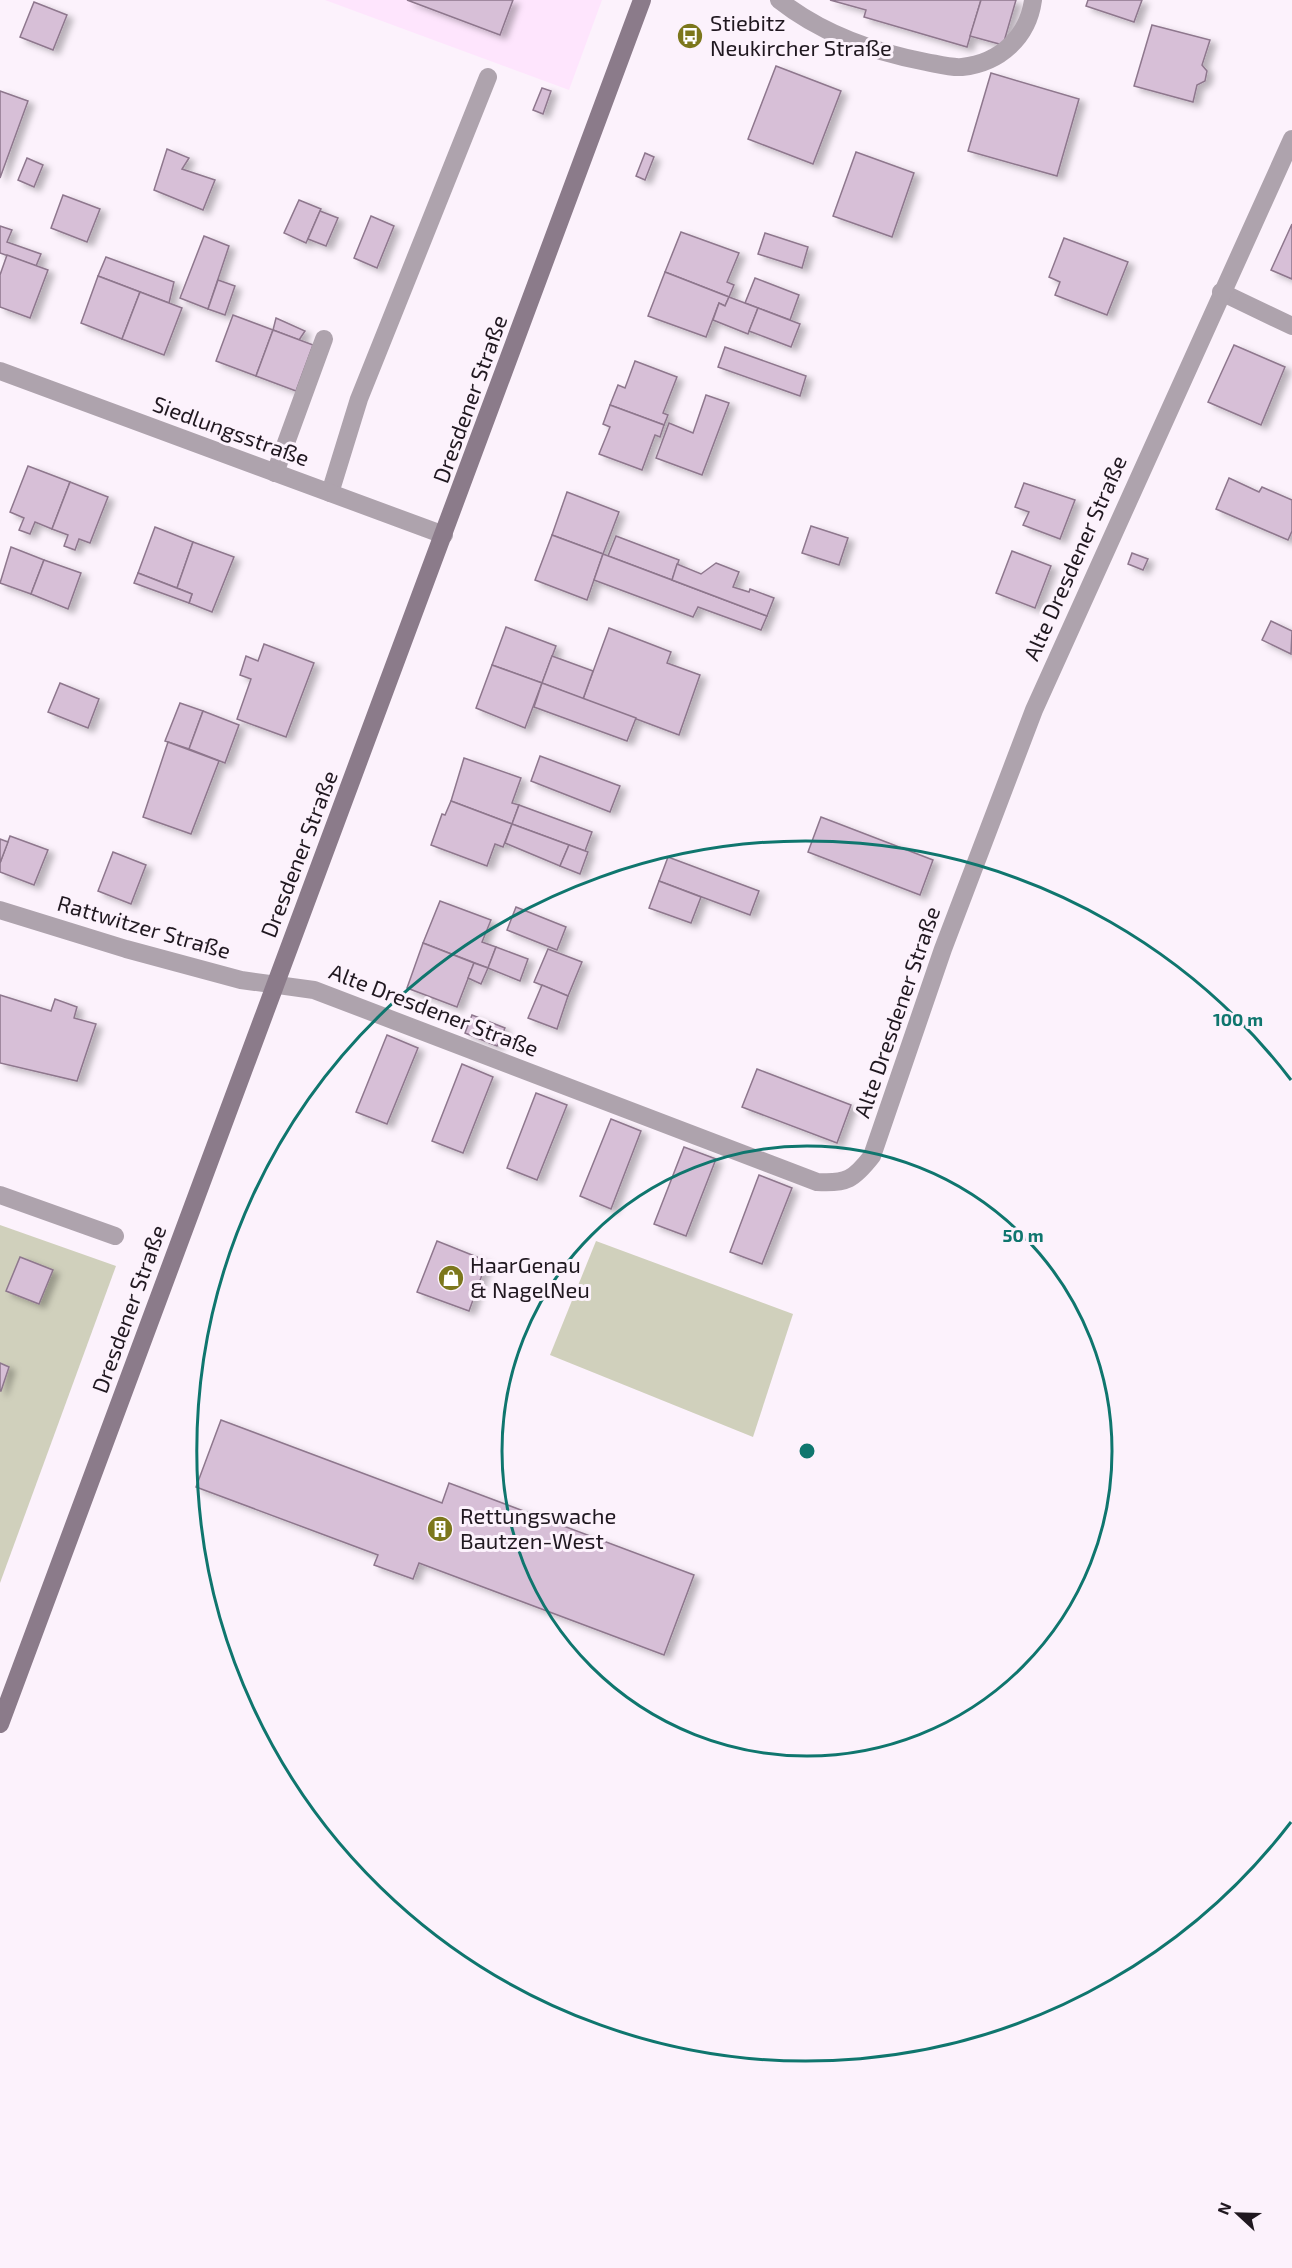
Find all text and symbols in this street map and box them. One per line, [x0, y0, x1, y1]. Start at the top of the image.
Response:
place label: Stiebitz Neukircher Straße [710, 9, 892, 60]
bus stop icon: Stiebitz Neukircher Straße [675, 21, 705, 51]
street label: Dresdener Straße [427, 311, 511, 486]
street label: Siedlungsstraße [150, 390, 313, 470]
street label: Alte Dresdener Straße [1017, 451, 1131, 664]
street label: Dresdener Straße [254, 767, 342, 941]
street label: Rattwitzer Straße [55, 889, 234, 963]
street label: Alte Dresdener Straße [848, 903, 944, 1121]
street label: Alte Dresdener Straße [326, 957, 543, 1061]
text: 100 m [1213, 1008, 1263, 1030]
street label: Dresdener Straße [86, 1221, 170, 1396]
text: 50 m [1002, 1224, 1044, 1246]
place label: HaarGenau & NagelNeu [470, 1251, 590, 1302]
shop icon: HaarGenau & NagelNeu [436, 1263, 466, 1293]
centre of rings [797, 1441, 817, 1461]
place label: Rettungswache Bautzen-West [460, 1502, 616, 1553]
building icon: Rettungswache Bautzen-West [425, 1514, 455, 1544]
north arrow [1208, 2184, 1268, 2244]
text: N [1213, 2199, 1235, 2217]

